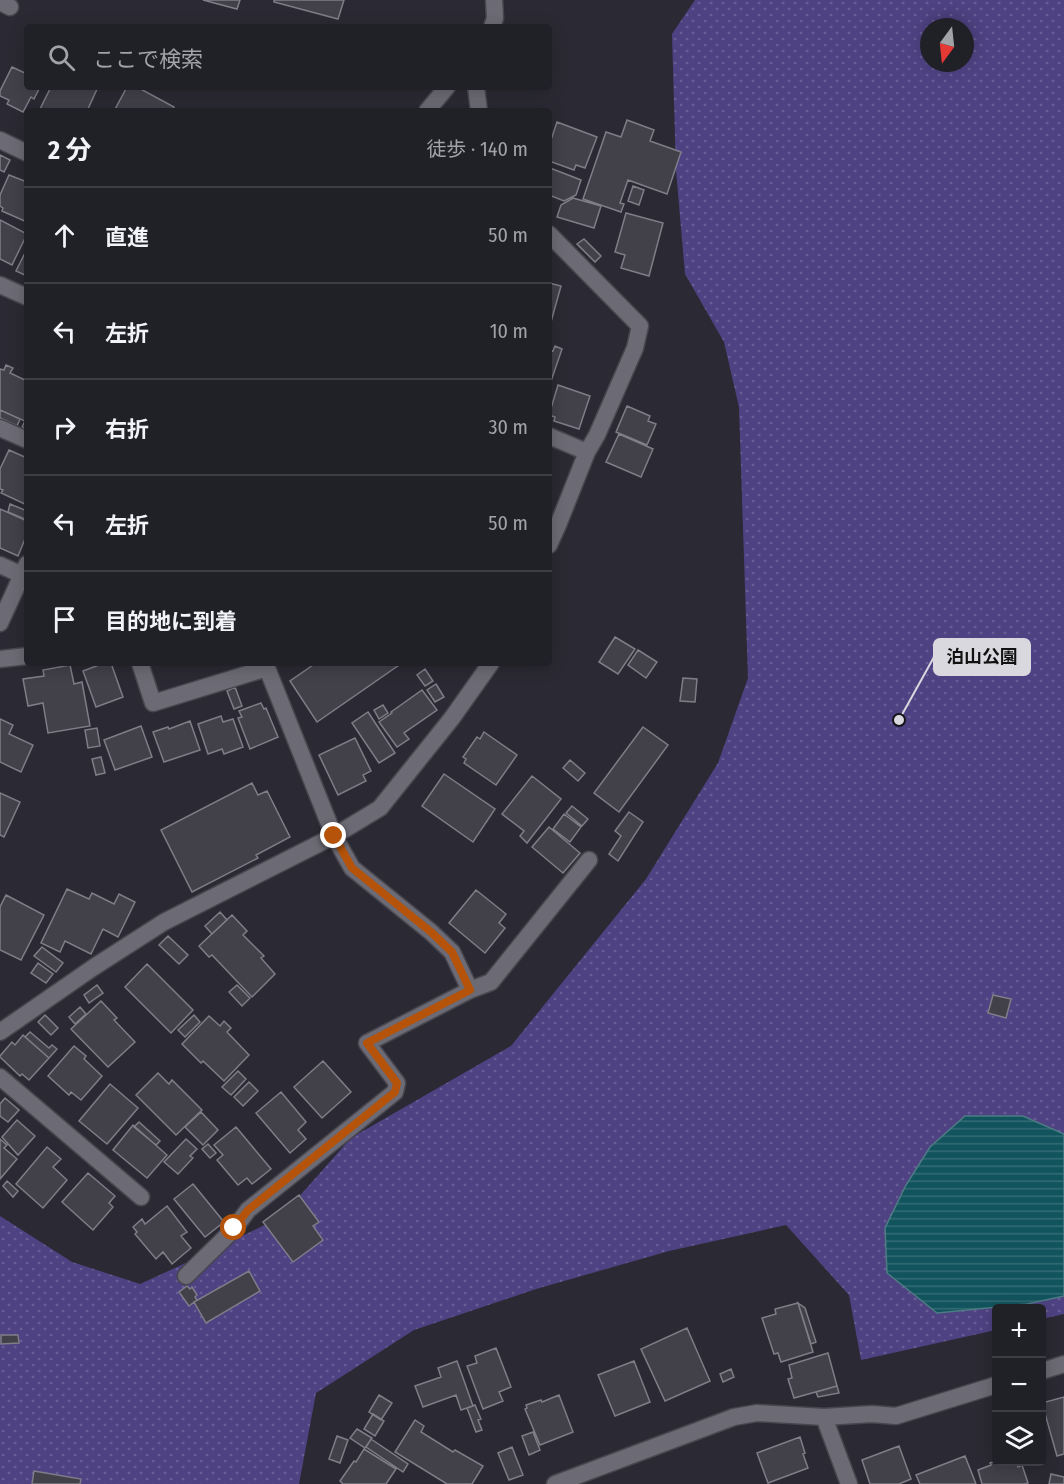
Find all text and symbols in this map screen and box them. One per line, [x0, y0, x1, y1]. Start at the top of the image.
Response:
north arrow [920, 18, 974, 72]
search box [24, 24, 552, 90]
icon: search [45, 41, 78, 74]
text: ここで検索 [93, 46, 203, 73]
text: 2 分 [48, 135, 91, 166]
text: 徒歩 · 140 m [426, 137, 528, 161]
icon: ahead [48, 219, 81, 252]
text: 50 m [488, 223, 528, 247]
text: 直進 [105, 224, 149, 251]
icon: left [48, 315, 81, 348]
text: 10 m [490, 319, 528, 343]
text: 左折 [105, 320, 149, 347]
icon: right [48, 411, 81, 444]
text: 30 m [488, 415, 528, 439]
text: 右折 [105, 416, 149, 443]
icon: left [48, 507, 81, 540]
text: 50 m [488, 511, 528, 535]
text: 左折 [105, 512, 149, 539]
icon: arrive [48, 603, 81, 636]
text: 目的地に到着 [105, 608, 237, 635]
callout: 泊山公園 [934, 639, 1030, 675]
text: 泊山公園 [946, 646, 1018, 668]
route end [320, 822, 346, 848]
route start [220, 1214, 246, 1240]
map controls [992, 1304, 1046, 1466]
button: + [992, 1304, 1046, 1358]
button: − [992, 1358, 1046, 1412]
button: layers [992, 1412, 1046, 1466]

